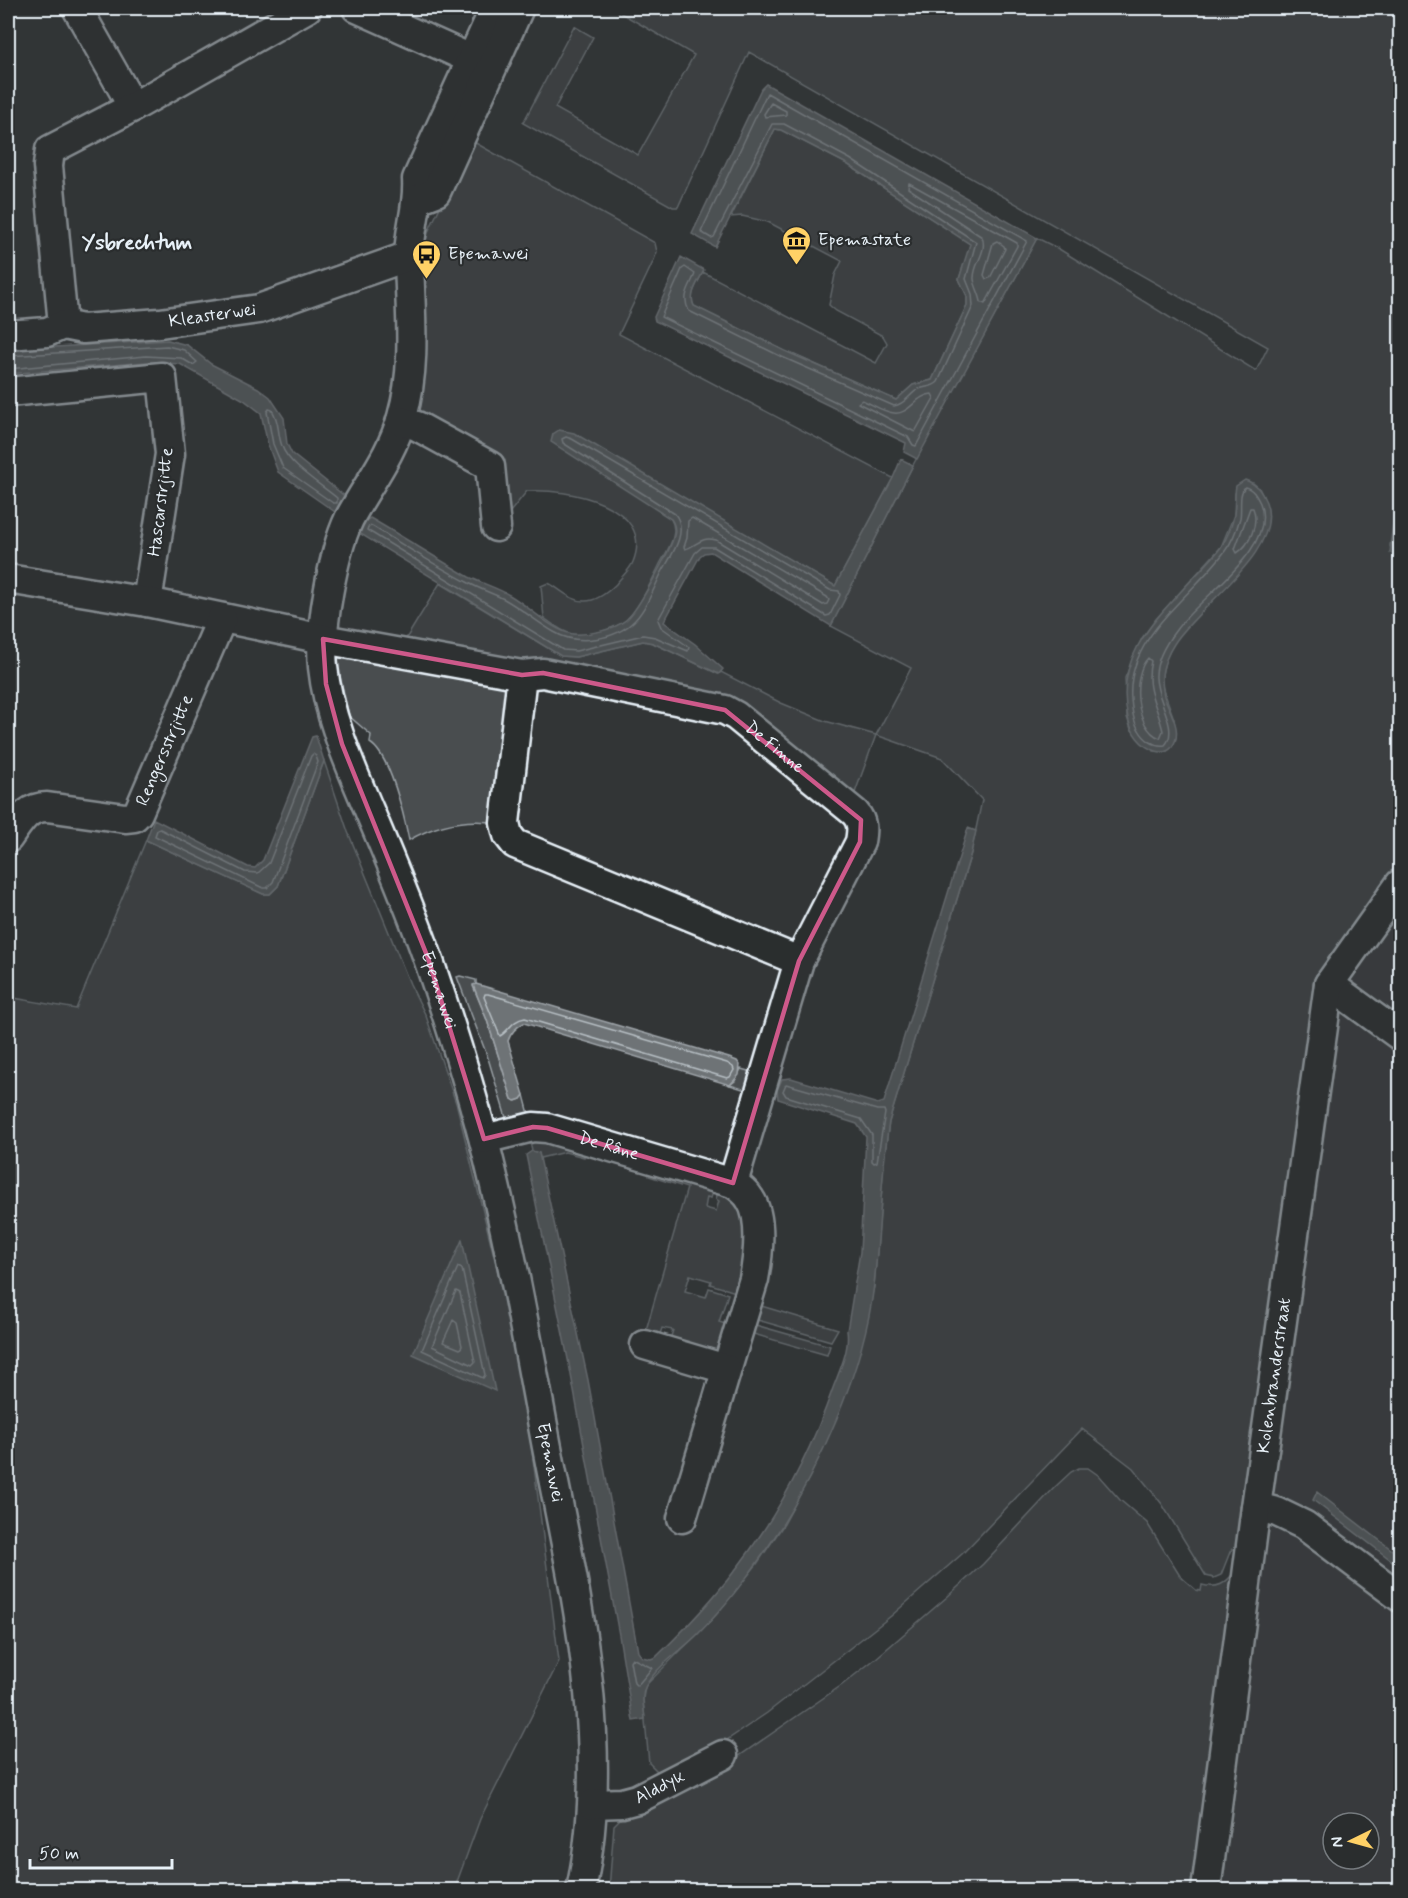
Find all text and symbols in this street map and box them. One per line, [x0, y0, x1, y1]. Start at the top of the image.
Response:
museum icon: Epemastate [781, 224, 813, 266]
place label: Epemastate [818, 228, 911, 252]
district label: Ysbrechtum [82, 229, 192, 257]
bus stop icon: Epemawei [411, 238, 443, 280]
place label: Epemawei [448, 242, 529, 266]
street label: Kleasterwei [167, 298, 257, 334]
street label: Hascarstrjitte [142, 446, 180, 558]
street label: Rengersstrjitte [130, 691, 200, 810]
street label: De Finne [740, 716, 810, 779]
street label: Epemawei [414, 948, 463, 1032]
street label: De Râne [576, 1126, 642, 1167]
street label: Kolenbranderstraat [1252, 1296, 1297, 1455]
street label: Epemawei [531, 1421, 570, 1504]
street label: Alddyk [630, 1765, 689, 1810]
north arrow [1321, 1811, 1381, 1871]
scale bar [30, 1832, 172, 1870]
text: N [1327, 1836, 1348, 1848]
text: 50 m [39, 1842, 79, 1866]

